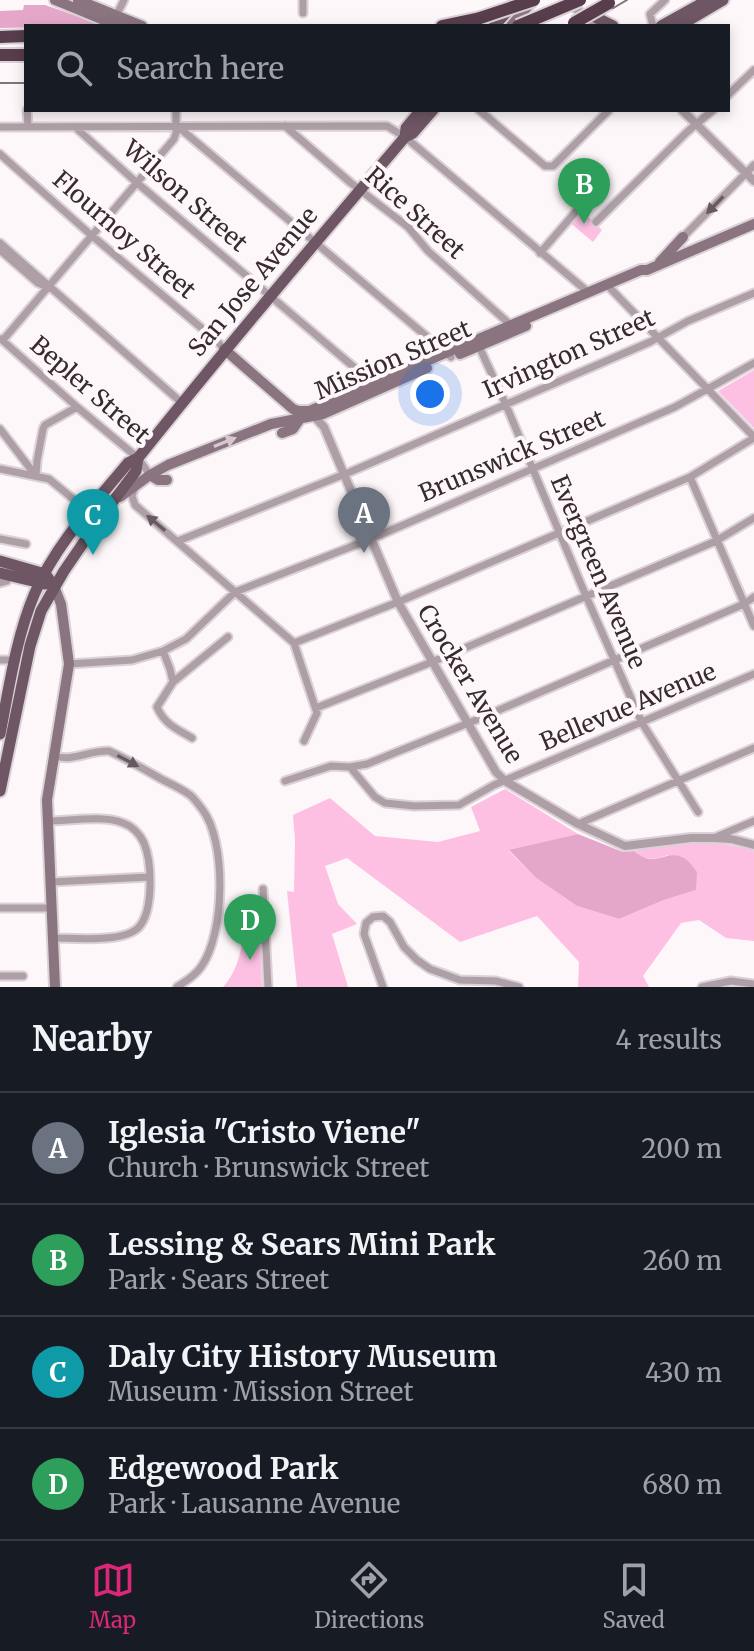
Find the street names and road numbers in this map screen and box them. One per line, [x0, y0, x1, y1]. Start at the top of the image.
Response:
street label: Wilson Street [116, 132, 254, 259]
street label: Rice Street [359, 160, 472, 266]
street label: Flournoy Street [46, 164, 203, 306]
street label: San Jose Avenue [181, 201, 324, 363]
street label: Irvington Street [478, 302, 660, 405]
street label: Mission Street [310, 312, 476, 406]
street label: Bepler Street [24, 329, 157, 451]
street label: Brunswick Street [414, 402, 610, 509]
street label: Evergreen Avenue [544, 470, 653, 673]
street label: Crocker Avenue [411, 599, 530, 769]
street label: Bellevue Avenue [535, 656, 720, 758]

